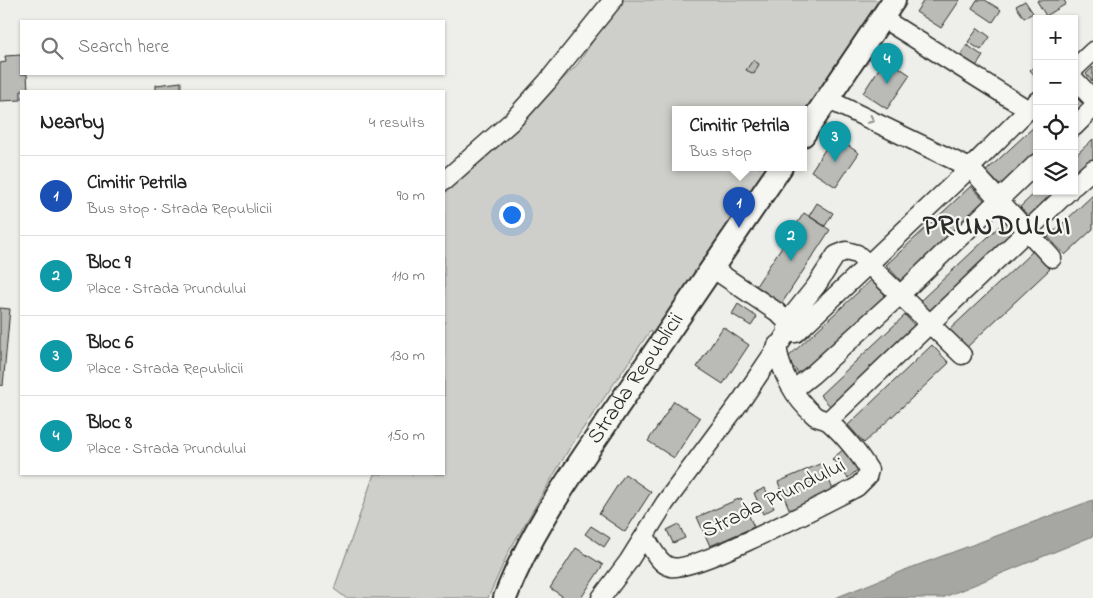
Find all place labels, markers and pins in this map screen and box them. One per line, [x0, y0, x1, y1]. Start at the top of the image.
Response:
pin: 4 [871, 43, 903, 84]
pin: 3 [819, 121, 851, 162]
pin: 1 [723, 187, 755, 228]
pin: 2 [775, 220, 807, 261]

